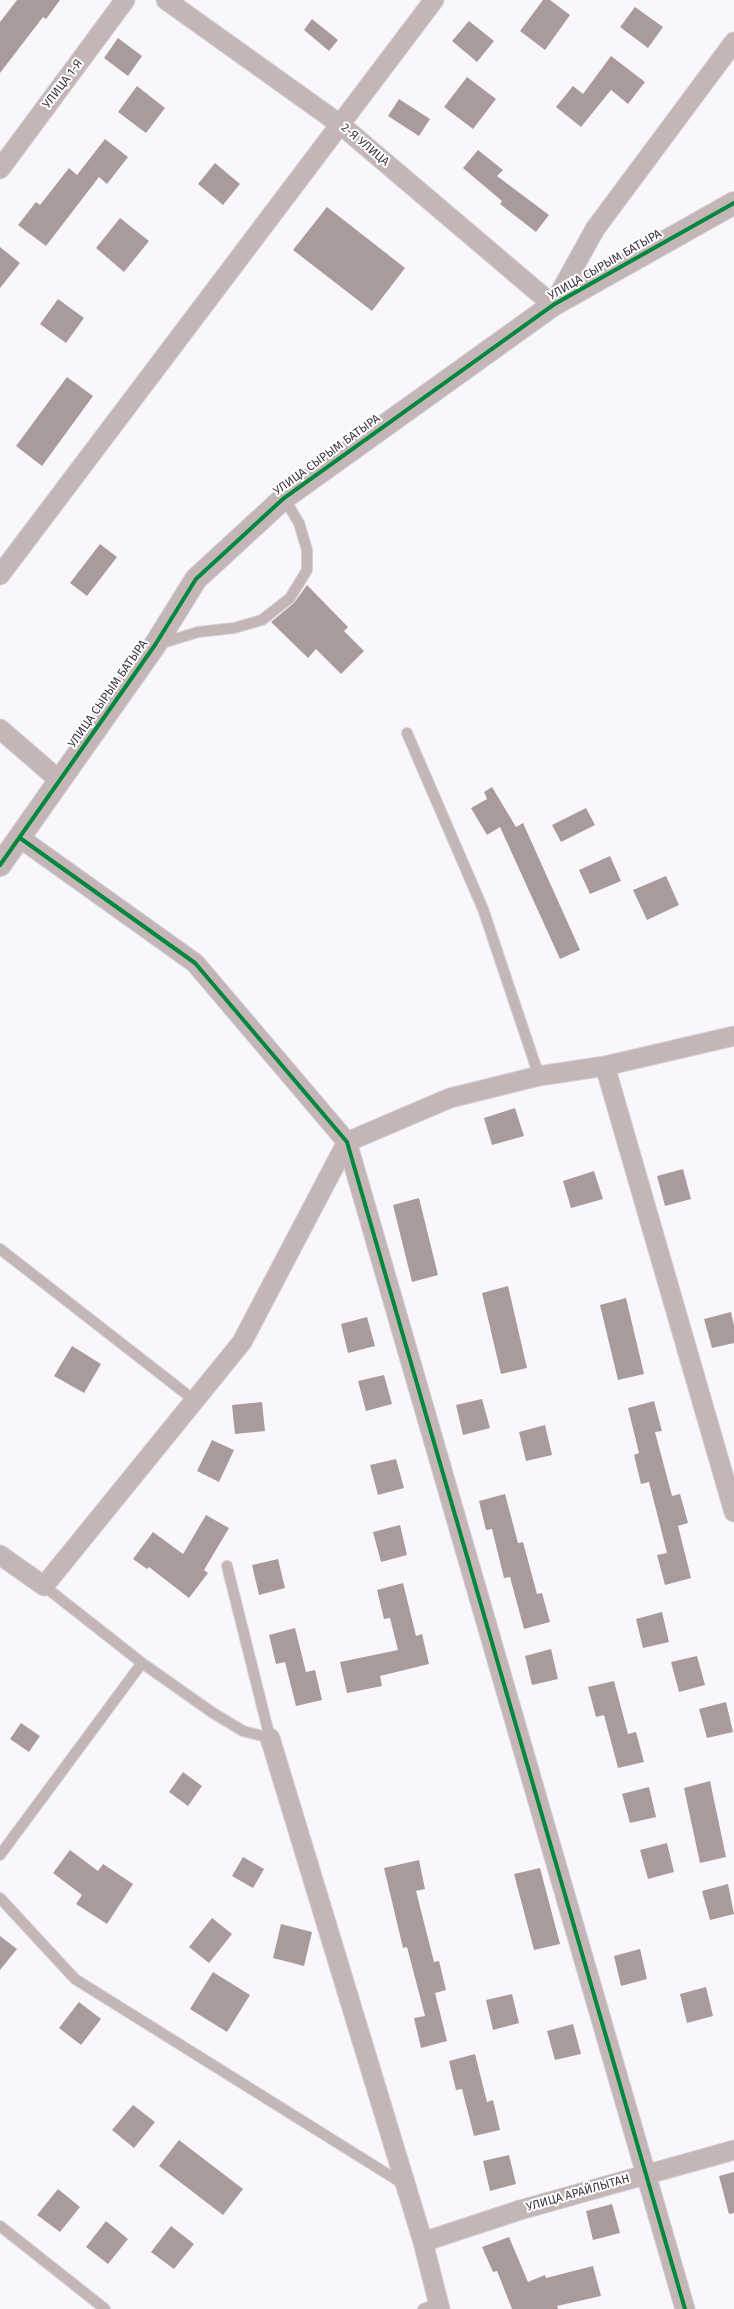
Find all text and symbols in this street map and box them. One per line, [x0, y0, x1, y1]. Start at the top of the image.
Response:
street label: УЛИЦА 1-Я [40, 57, 86, 111]
street label: 2-Я УЛИЦА [338, 121, 392, 169]
street label: УЛИЦА СЫРЫМ БАТЫРА [546, 227, 664, 303]
street label: УЛИЦА СЫРЫМ БАТЫРА [271, 411, 383, 499]
street label: УЛИЦА СЫРЫМ БАТЫРА [65, 637, 151, 751]
street label: УЛИЦА АРАЙЛЫТАН [525, 2171, 631, 2215]

